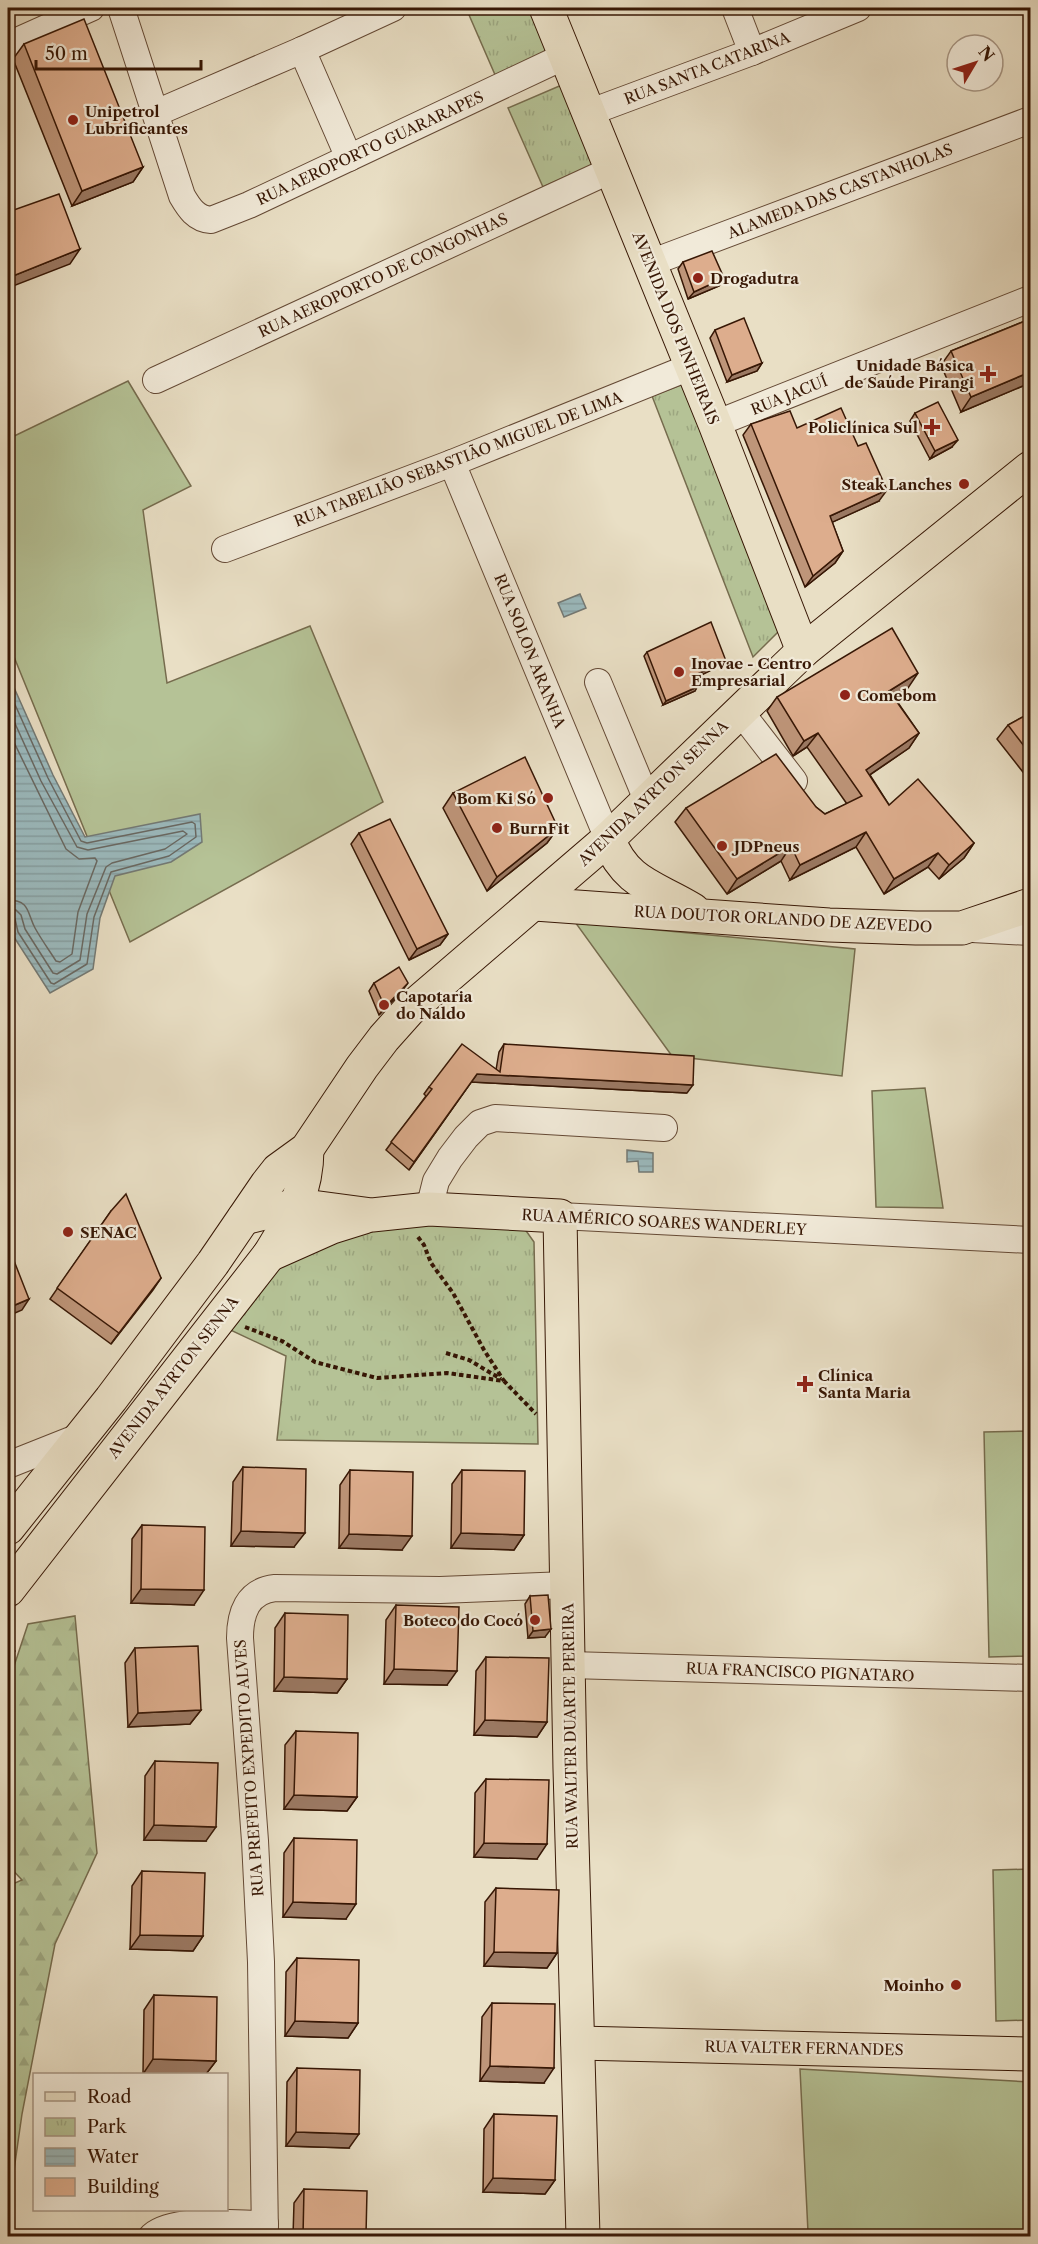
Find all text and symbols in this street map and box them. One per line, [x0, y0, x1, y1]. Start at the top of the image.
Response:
street label: RUA SANTA CATARINA [621, 27, 793, 108]
scale bar [36, 33, 201, 71]
north arrow [945, 33, 1005, 93]
text: N [975, 42, 999, 65]
text: 50 m [45, 43, 88, 65]
street label: RUA AEROPORTO GUARARAPES [253, 87, 487, 209]
place label: Unipetrol Lubrificantes [85, 102, 188, 138]
marker: Unipetrol Lubrificantes [66, 113, 80, 127]
street label: ALAMEDA DAS CASTANHOLAS [724, 139, 955, 243]
street label: RUA AEROPORTO DE CONGONHAS [255, 209, 511, 341]
street label: AVENIDA DOS PINHEIRAIS [628, 228, 723, 427]
place label: Drogadutra [710, 269, 799, 288]
marker: Drogadutra [691, 271, 705, 285]
place label: Unidade Básica de Saúde Pirangi [845, 356, 975, 392]
marker: Unidade Básica de Saúde Pirangi [979, 365, 997, 383]
street label: RUA JACUÍ [748, 371, 830, 419]
street label: RUA TABELIÃO SEBASTIÃO MIGUEL DE LIMA [291, 387, 626, 531]
place label: Policlínica Sul [808, 418, 918, 437]
marker: Policlínica Sul [923, 418, 941, 436]
place label: Steak Lanches [842, 475, 952, 494]
marker: Steak Lanches [957, 477, 971, 491]
street label: RUA SOLON ARANHA [490, 571, 570, 732]
place label: Inovae - Centro Empresarial [691, 654, 811, 690]
marker: Inovae - Centro Empresarial [672, 665, 686, 679]
place label: Comebom [857, 686, 937, 705]
marker: Comebom [838, 688, 852, 702]
street label: AVENIDA AYRTON SENNA [573, 716, 733, 870]
place label: Bom Ki Só [456, 789, 536, 808]
marker: Bom Ki Só [541, 791, 555, 805]
place label: BurnFit [509, 819, 569, 838]
marker: BurnFit [490, 821, 504, 835]
place label: JDPneus [731, 837, 799, 856]
marker: JDPneus [715, 839, 729, 853]
street label: RUA DOUTOR ORLANDO DE AZEVEDO [633, 902, 933, 936]
place label: Capotaria do Naldo [396, 987, 473, 1023]
marker: Capotaria do Naldo [377, 998, 391, 1012]
street label: RUA AMÉRICO SOARES WANDERLEY [521, 1205, 807, 1239]
place label: SENAC [80, 1223, 137, 1242]
marker: SENAC [61, 1225, 75, 1239]
street label: AVENIDA AYRTON SENNA [103, 1291, 243, 1463]
place label: Clínica Santa Maria [818, 1366, 911, 1402]
marker: Clínica Santa Maria [796, 1375, 814, 1393]
street label: RUA WALTER DUARTE PEREIRA [558, 1602, 582, 1849]
place label: Boteco do Cocó [403, 1611, 523, 1630]
marker: Boteco do Cocó [528, 1613, 542, 1627]
street label: RUA PREFEITO EXPEDITO ALVES [231, 1639, 267, 1897]
street label: RUA FRANCISCO PIGNATARO [685, 1659, 915, 1685]
place label: Moinho [883, 1976, 944, 1995]
marker: Moinho [949, 1978, 963, 1992]
street label: RUA VALTER FERNANDES [704, 2037, 904, 2059]
legend [33, 2073, 228, 2211]
text: Road [87, 2086, 132, 2108]
text: Park [87, 2116, 128, 2138]
text: Water [86, 2146, 139, 2168]
text: Building [87, 2176, 159, 2198]

